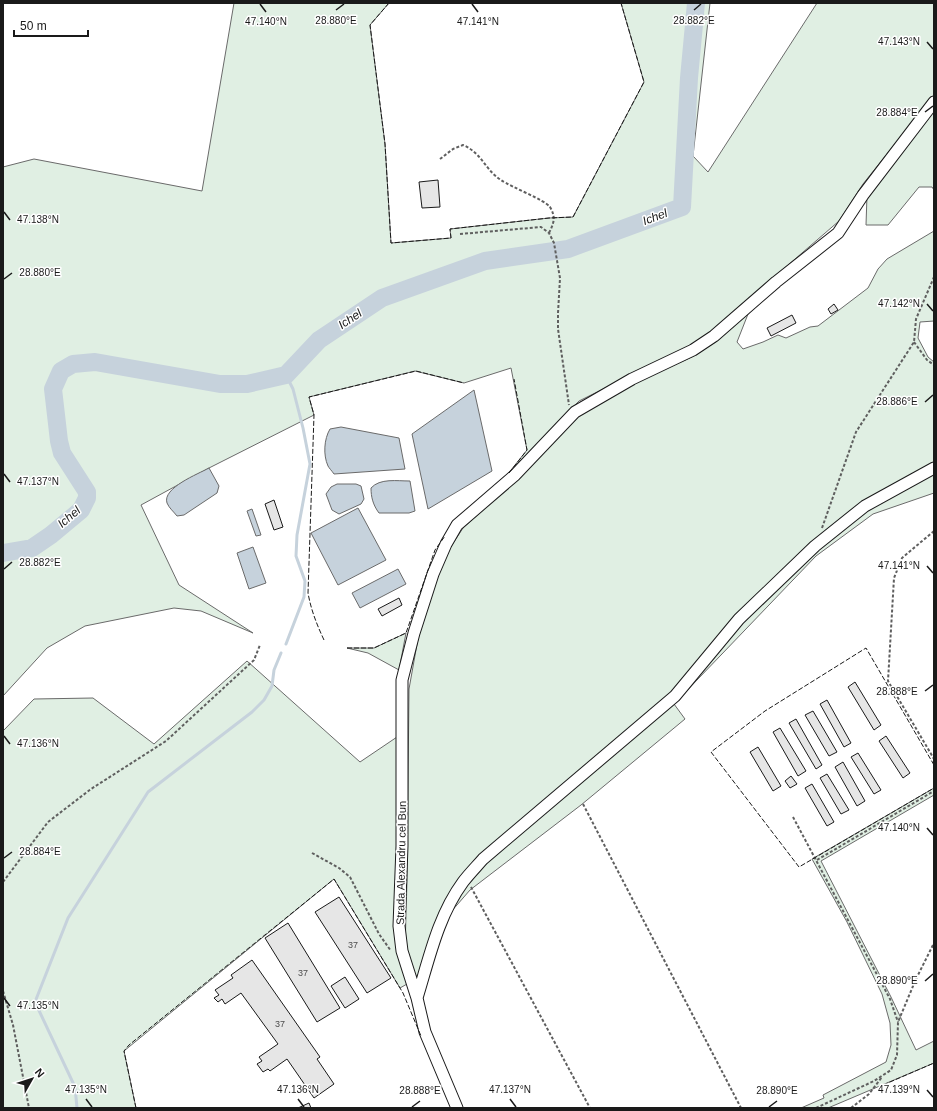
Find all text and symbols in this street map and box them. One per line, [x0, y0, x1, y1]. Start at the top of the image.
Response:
scale bar [14, 12, 88, 38]
text: 28.880°E [315, 15, 357, 26]
text: 28.882°E [673, 15, 715, 26]
text: 47.140°N [245, 16, 287, 27]
text: 47.141°N [457, 16, 499, 27]
text: 50 m [20, 19, 47, 33]
text: 47.143°N [878, 36, 920, 47]
text: 28.884°E [876, 107, 918, 118]
water label: Ichel [641, 206, 670, 228]
text: 47.138°N [17, 214, 59, 225]
text: 28.880°E [19, 267, 61, 278]
text: 47.142°N [878, 298, 920, 309]
water label: Ichel [336, 306, 365, 332]
text: 28.886°E [876, 396, 918, 407]
text: 47.137°N [17, 476, 59, 487]
water label: Ichel [55, 503, 83, 531]
text: 28.882°E [19, 557, 61, 568]
text: 47.141°N [878, 560, 920, 571]
text: 28.888°E [876, 686, 918, 697]
text: 47.136°N [17, 738, 59, 749]
street label: Strada Alexandru cel Bun [394, 801, 408, 925]
text: 47.140°N [878, 822, 920, 833]
text: 28.884°E [19, 846, 61, 857]
house number: 37 [348, 940, 358, 950]
house number: 37 [298, 968, 308, 978]
text: 28.890°E [876, 975, 918, 986]
text: 47.135°N [17, 1000, 59, 1011]
house number: 37 [275, 1019, 285, 1029]
north arrow [12, 1059, 52, 1099]
text: N [33, 1066, 47, 1080]
text: 47.135°N [65, 1084, 107, 1095]
text: 47.136°N [277, 1084, 319, 1095]
text: 47.137°N [489, 1084, 531, 1095]
text: 47.139°N [878, 1084, 920, 1095]
text: 28.888°E [399, 1085, 441, 1096]
text: 28.890°E [756, 1085, 798, 1096]

